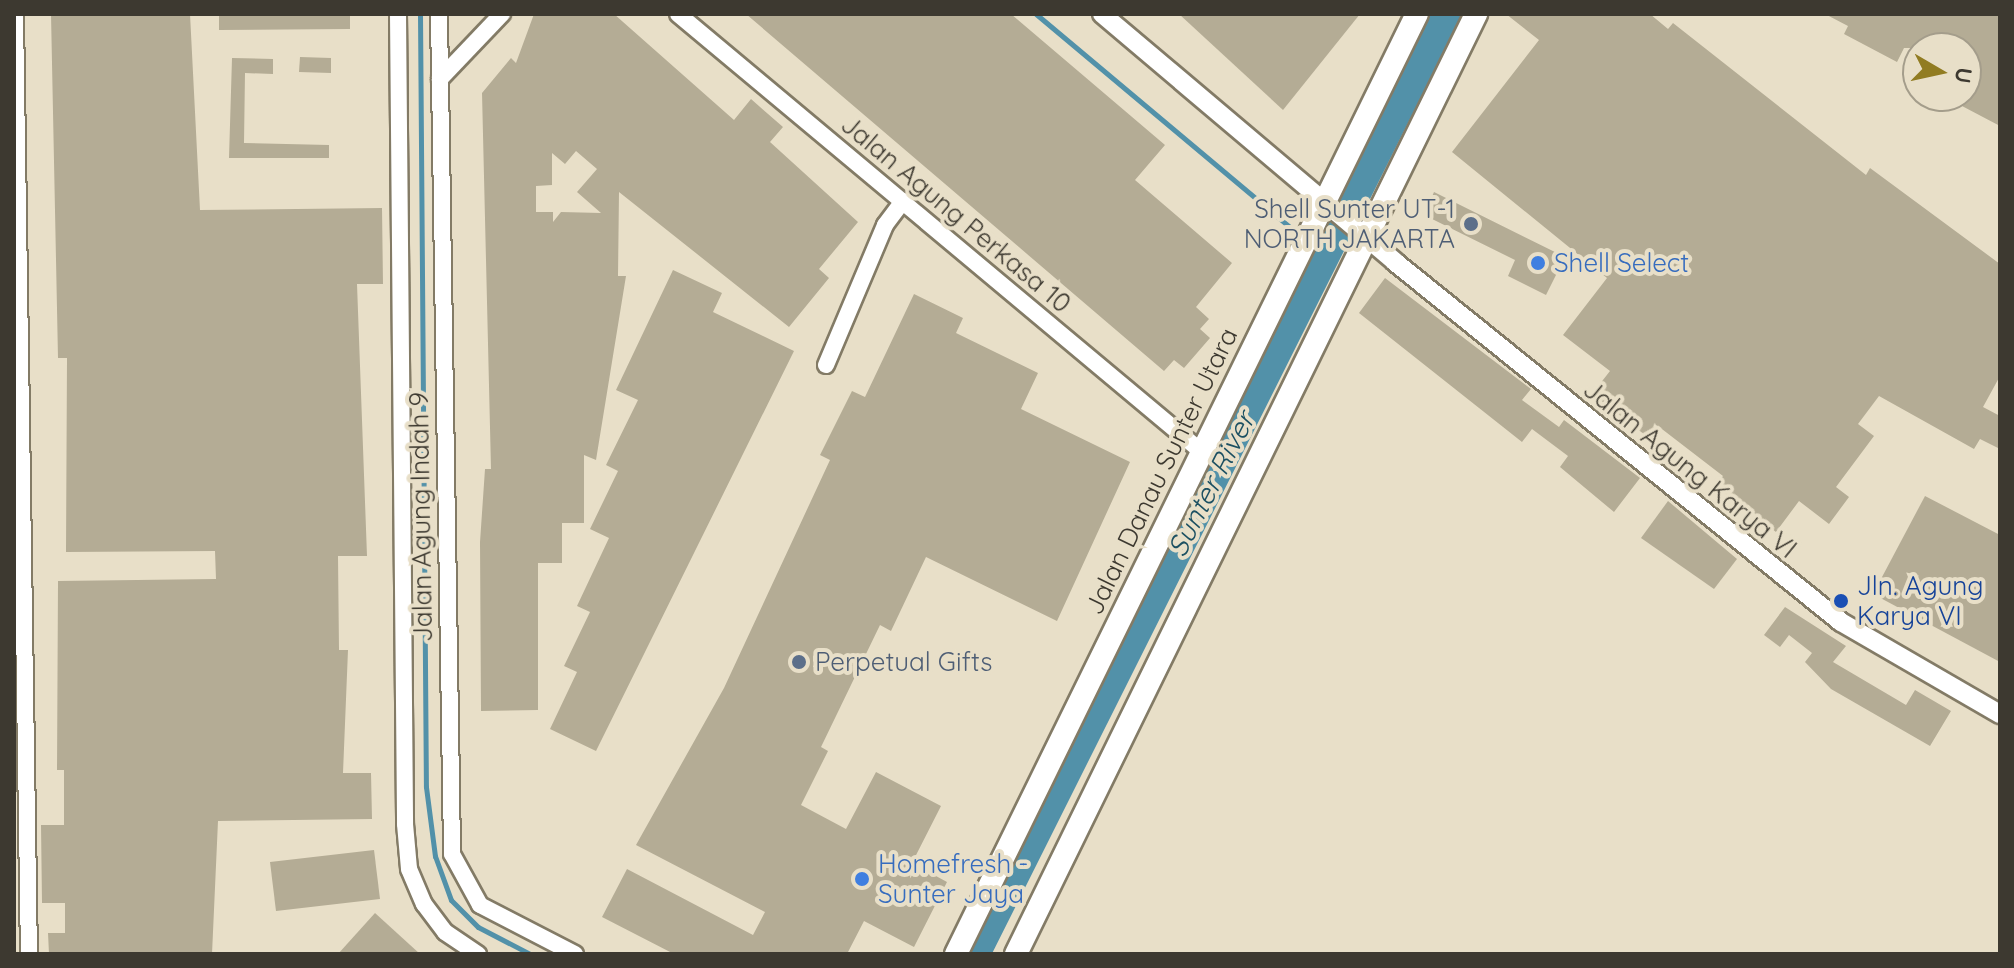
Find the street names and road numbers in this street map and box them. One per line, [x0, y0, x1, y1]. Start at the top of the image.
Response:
street label: Jalan Agung Perkasa 10 [835, 109, 1077, 319]
street label: Jalan Danau Sunter Utara [1078, 323, 1244, 619]
street label: Jalan Agung Karya VI [1577, 373, 1803, 565]
street label: Jalan Agung Indah 9 [403, 392, 439, 642]

